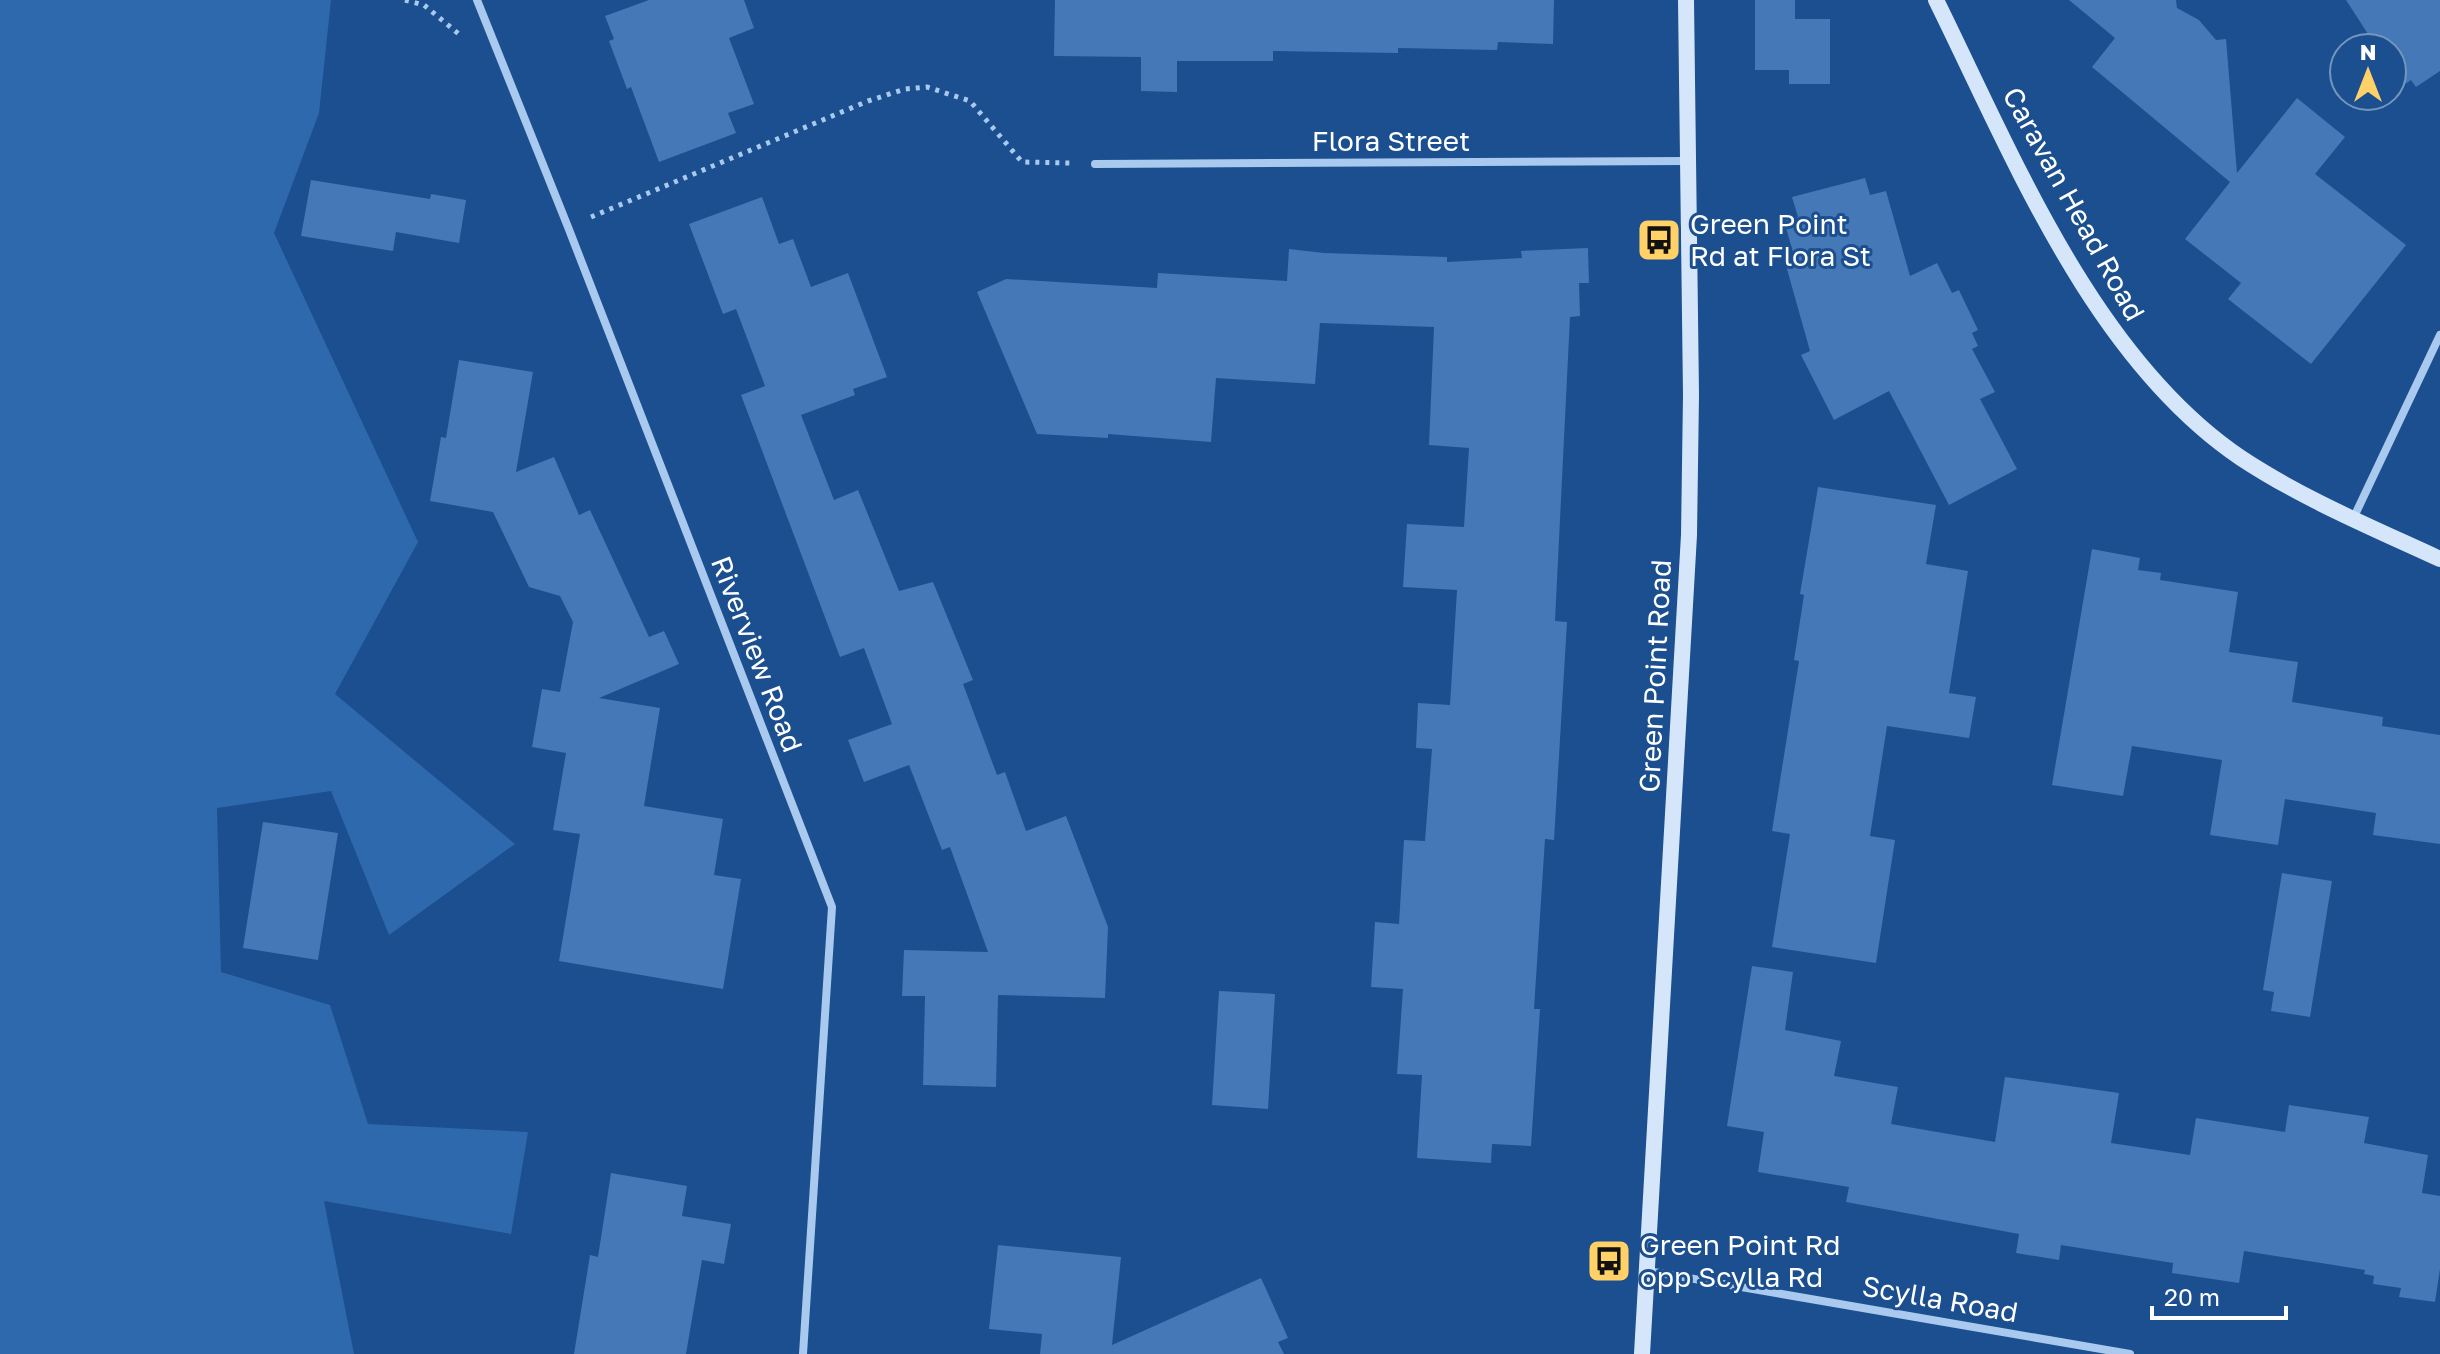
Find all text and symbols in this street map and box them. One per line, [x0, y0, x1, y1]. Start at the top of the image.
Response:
north arrow [2328, 32, 2408, 112]
text: N [2360, 38, 2376, 65]
street label: Caravan Head Road [1997, 81, 2152, 326]
street label: Flora Street [1312, 124, 1470, 157]
place label: Green Point Rd at Flora St [1690, 207, 1871, 272]
bus stop icon: Green Point Rd at Flora St [1635, 216, 1683, 264]
street label: Riverview Road [705, 551, 810, 756]
street label: Green Point Road [1632, 559, 1677, 793]
place label: Green Point Rd opp Scylla Rd [1640, 1228, 1841, 1293]
bus stop icon: Green Point Rd opp Scylla Rd [1585, 1237, 1633, 1285]
street label: Scylla Road [1860, 1269, 2021, 1328]
scale bar [2152, 1270, 2286, 1320]
text: 20 m [2164, 1282, 2220, 1311]

